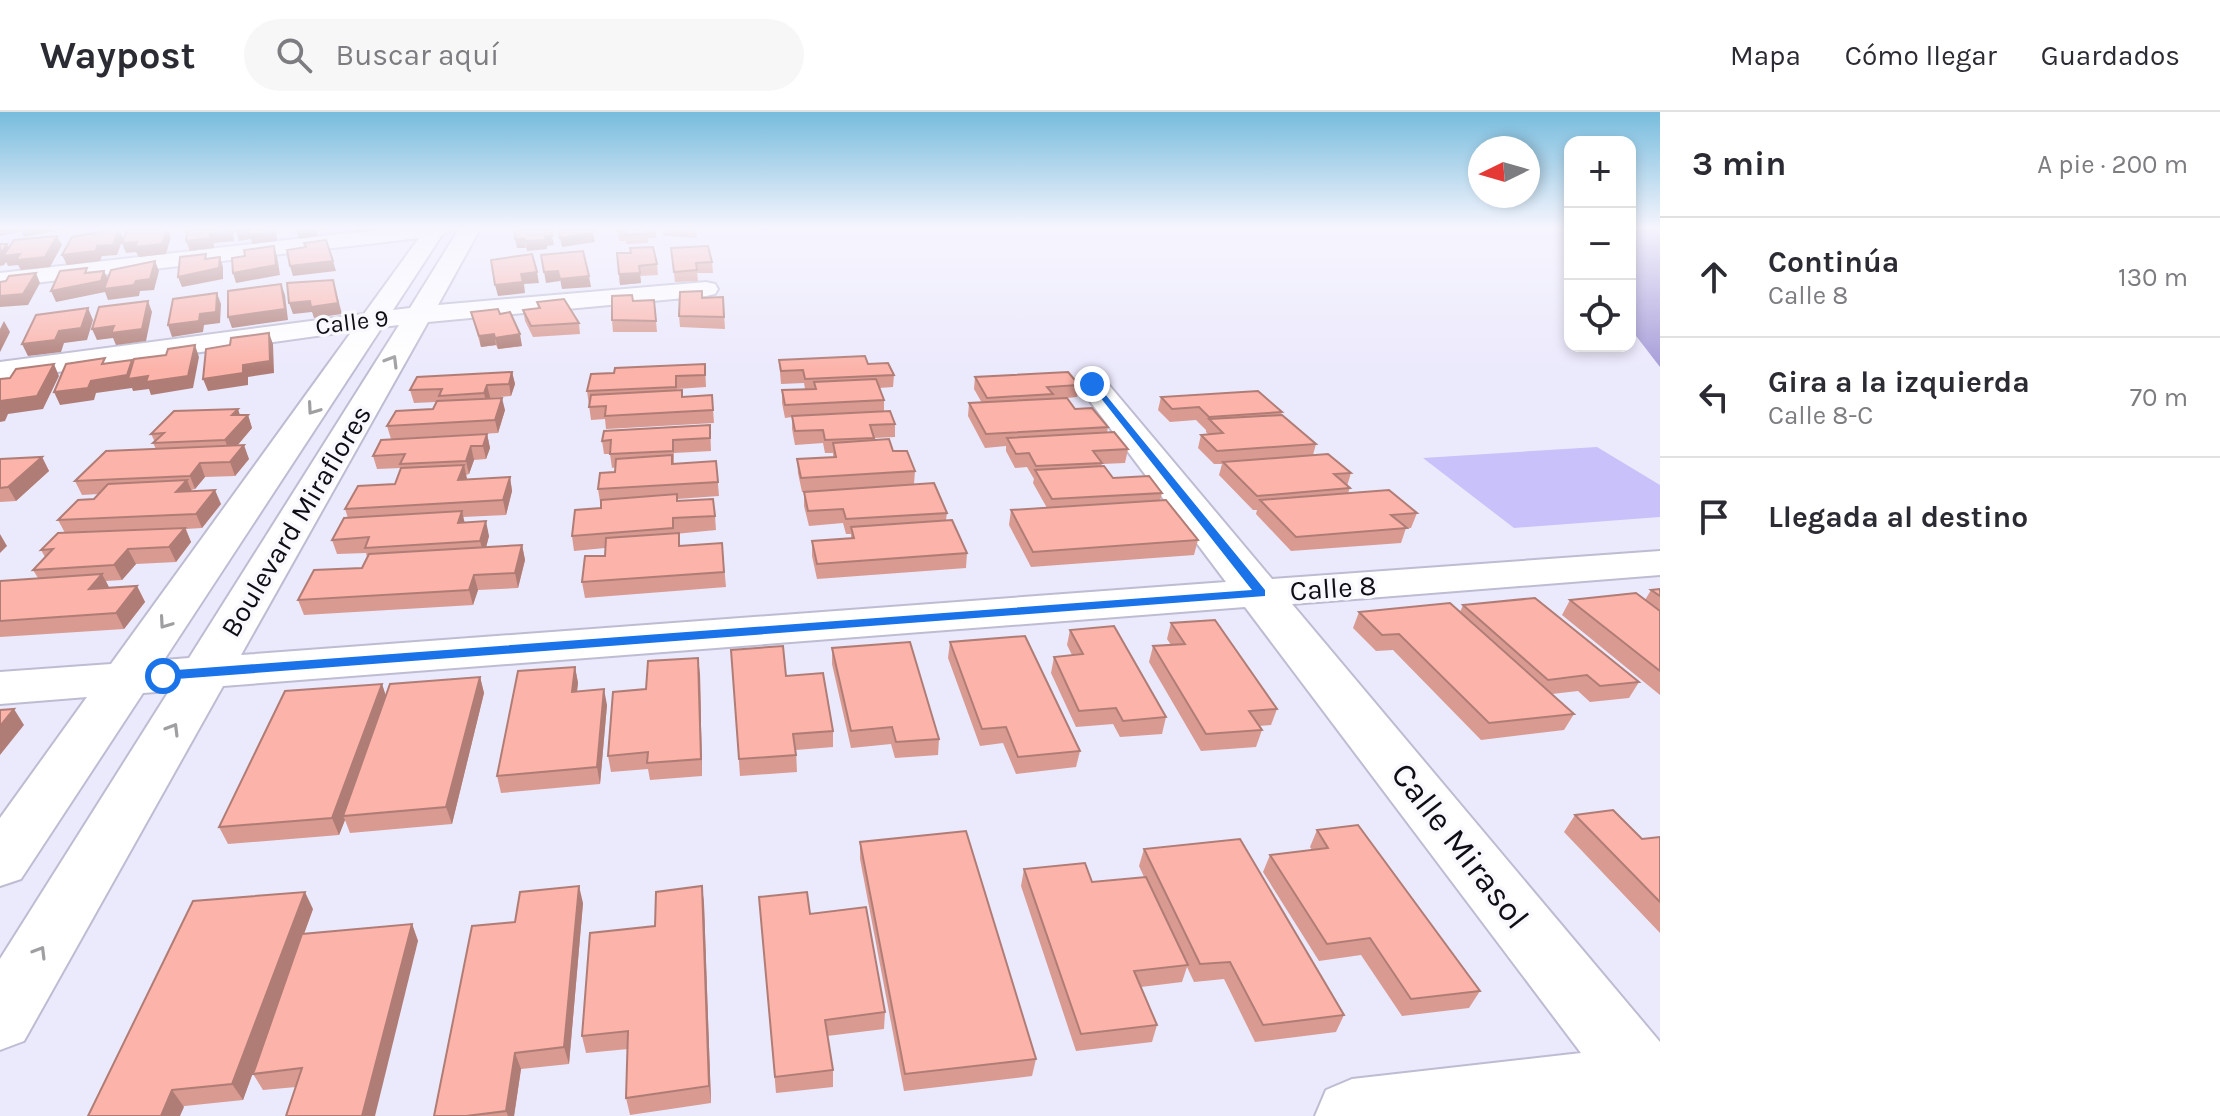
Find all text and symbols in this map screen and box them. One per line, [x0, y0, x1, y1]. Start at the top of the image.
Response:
search box [244, 19, 804, 91]
text: Waypost [40, 33, 196, 78]
icon: search [272, 33, 316, 77]
text: Buscar aquí [336, 37, 499, 73]
text: Mapa [1730, 39, 1801, 72]
text: Cómo llegar [1845, 39, 1997, 72]
text: Guardados [2041, 39, 2180, 72]
north arrow [1468, 136, 1540, 208]
map controls [1564, 136, 1636, 352]
button: + [1564, 136, 1636, 208]
text: 3 min [1692, 144, 1786, 184]
text: A pie · 200 m [2037, 149, 2188, 180]
button: − [1564, 208, 1636, 280]
text: Continúa [1768, 244, 1899, 280]
icon: ahead [1692, 255, 1736, 299]
text: 130 m [2118, 262, 2188, 293]
button: locate [1564, 280, 1636, 352]
text: Calle 8 [1768, 280, 1848, 311]
street label: Calle 9 [314, 304, 390, 340]
one-way arrow [382, 355, 398, 370]
text: Gira a la izquierda [1768, 364, 2030, 400]
route end [1074, 366, 1110, 402]
icon: left [1692, 375, 1736, 419]
text: 70 m [2130, 382, 2188, 413]
street label: Boulevard Miraflores [214, 399, 378, 643]
text: Calle 8-C [1768, 400, 1873, 431]
one-way arrow [308, 401, 323, 415]
icon: arrive [1692, 495, 1736, 539]
text: Llegada al destino [1768, 499, 2028, 535]
street label: Calle 8 [1289, 569, 1377, 607]
one-way arrow [160, 615, 175, 629]
route start [145, 658, 181, 694]
one-way arrow [163, 723, 179, 738]
street label: Calle Mirasol [1383, 755, 1537, 937]
one-way arrow [30, 946, 46, 961]

